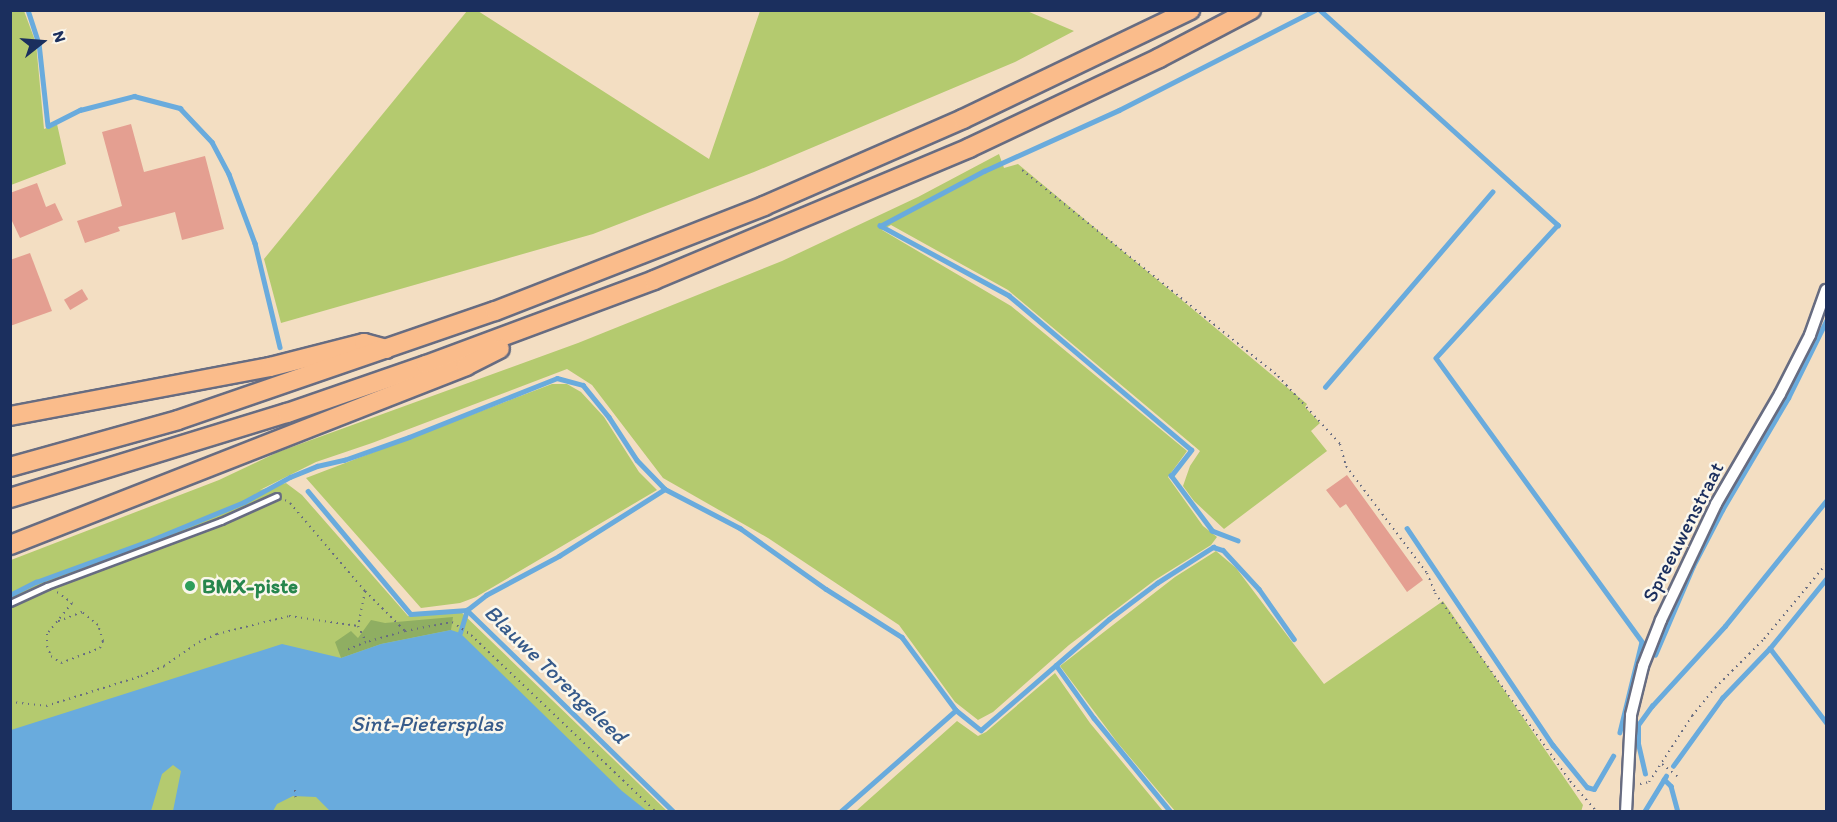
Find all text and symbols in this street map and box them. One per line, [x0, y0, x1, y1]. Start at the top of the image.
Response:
north arrow [12, 12, 72, 72]
text: N [49, 29, 70, 45]
street label: Spreeuwenstraat [1637, 458, 1729, 606]
place label: BMX-piste [202, 573, 298, 599]
marker: BMX-piste [183, 579, 197, 593]
water label: Blauwe Torengeleed [479, 599, 633, 749]
water label: Sint-Pietersplas [351, 711, 503, 737]

